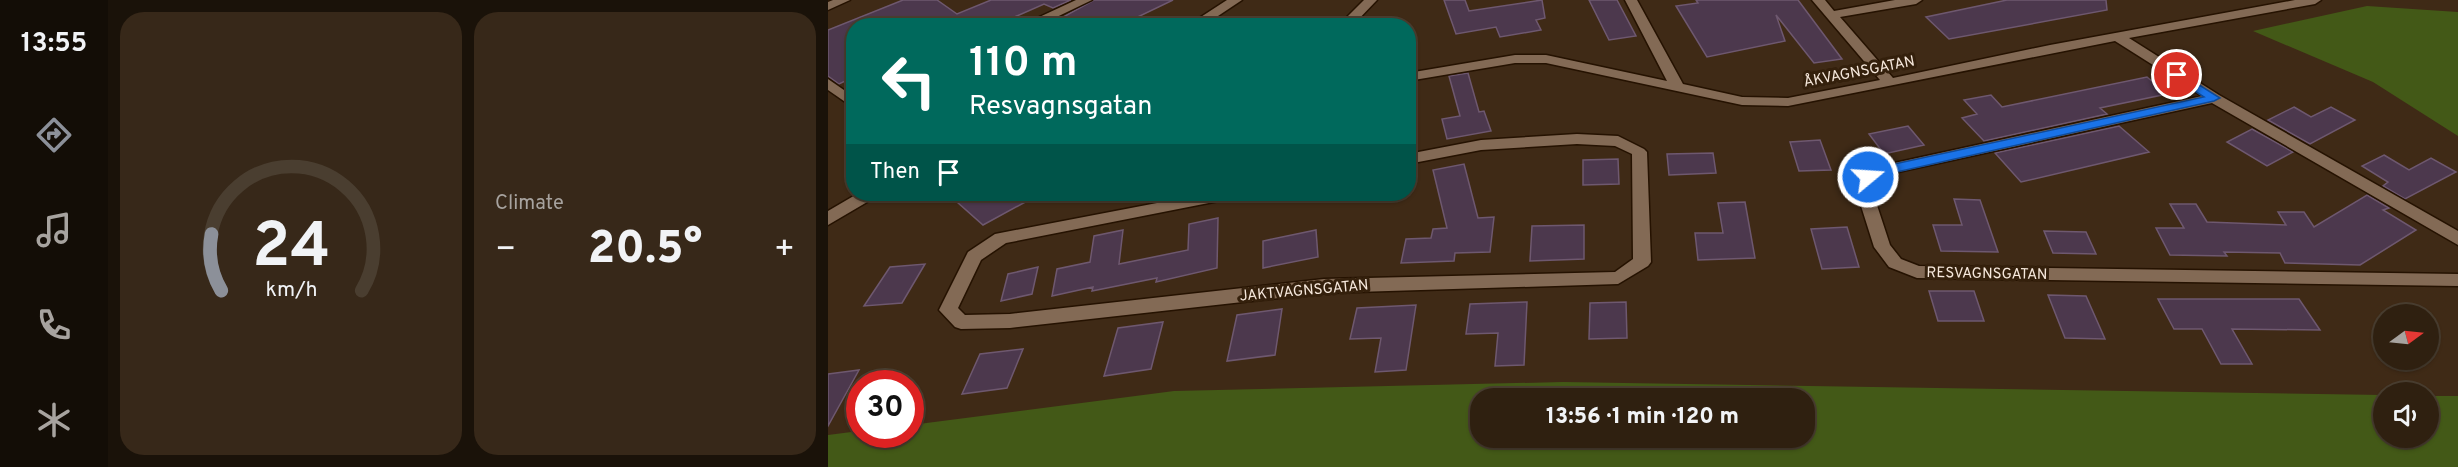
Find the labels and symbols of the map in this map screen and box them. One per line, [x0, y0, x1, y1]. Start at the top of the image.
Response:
pin [2151, 49, 2202, 100]
street label: ÅKVAGNSGATAN [1802, 52, 1916, 93]
position arrow [1836, 145, 1900, 209]
street label: RESVAGNSGATAN [1926, 264, 2048, 285]
street label: JAKTVAGNSGATAN [1239, 276, 1369, 307]
north arrow [2373, 304, 2439, 370]
speed limit sign: 30 [846, 370, 924, 448]

